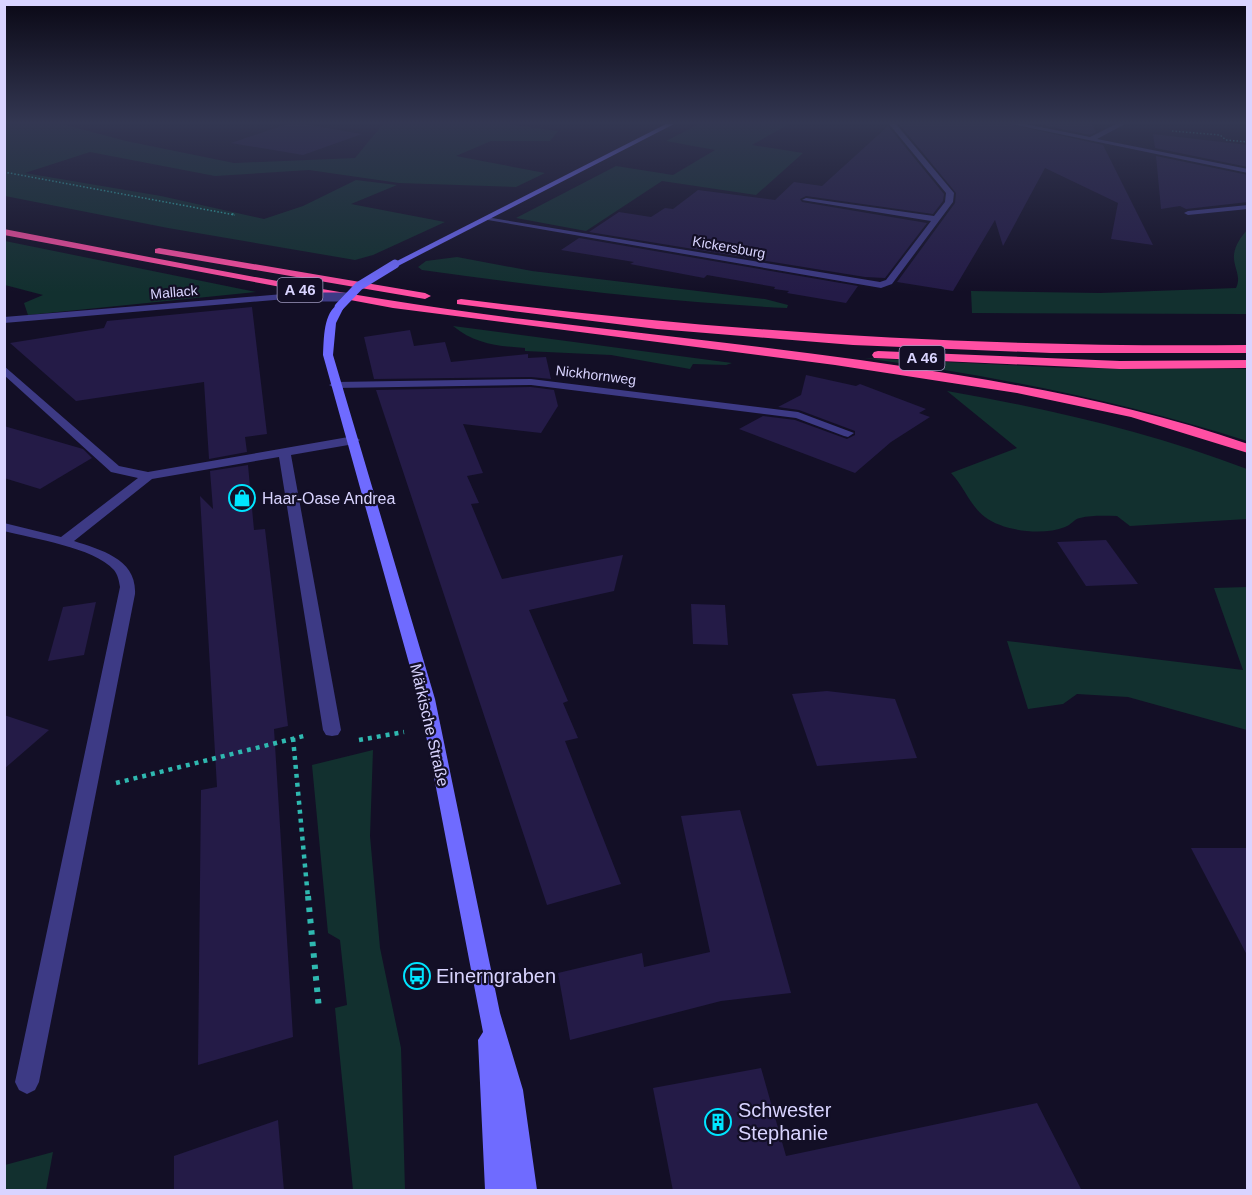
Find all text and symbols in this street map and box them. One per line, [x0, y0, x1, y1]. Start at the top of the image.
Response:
street label: Kickersburg [691, 233, 767, 261]
road number: A 46 [278, 278, 322, 302]
street label: Mallack [150, 282, 199, 302]
road number: A 46 [900, 346, 944, 370]
street label: Nickhornweg [555, 362, 637, 388]
shop icon: Haar-Oase Andrea [227, 483, 257, 513]
place label: Haar-Oase Andrea [262, 490, 396, 507]
street label: Märkische Straße [407, 662, 452, 788]
bus stop icon: Einerngraben [402, 961, 432, 991]
place label: Einerngraben [436, 965, 556, 987]
place label: Schwester Stephanie [738, 1099, 832, 1144]
building icon: Schwester Stephanie [703, 1107, 733, 1137]

